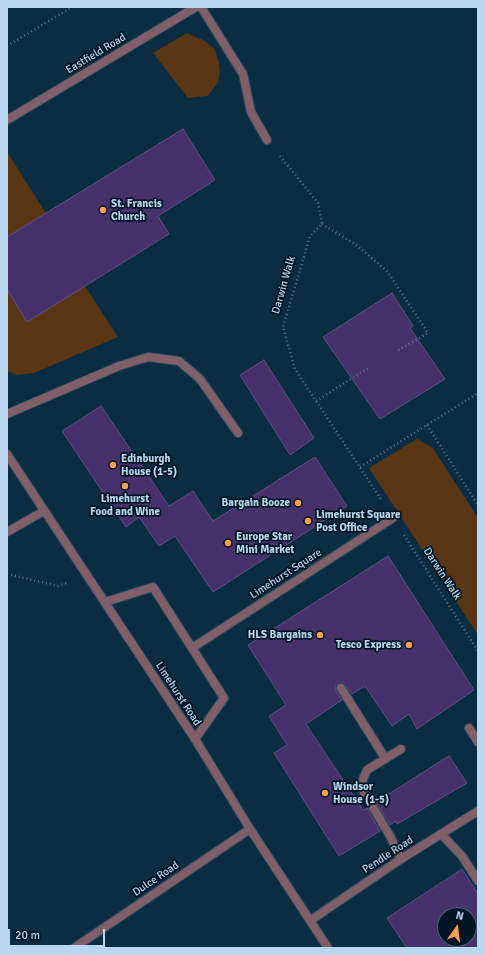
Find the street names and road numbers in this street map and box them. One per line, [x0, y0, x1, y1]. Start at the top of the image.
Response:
street label: Eastfield Road [64, 31, 128, 77]
street label: Darwin Walk [269, 255, 299, 315]
street label: Darwin Walk [420, 545, 464, 603]
street label: Limehurst Square [248, 546, 324, 602]
street label: Limehurst Road [152, 660, 204, 728]
street label: Pendle Road [360, 834, 416, 876]
street label: Dulce Road [130, 859, 182, 899]

